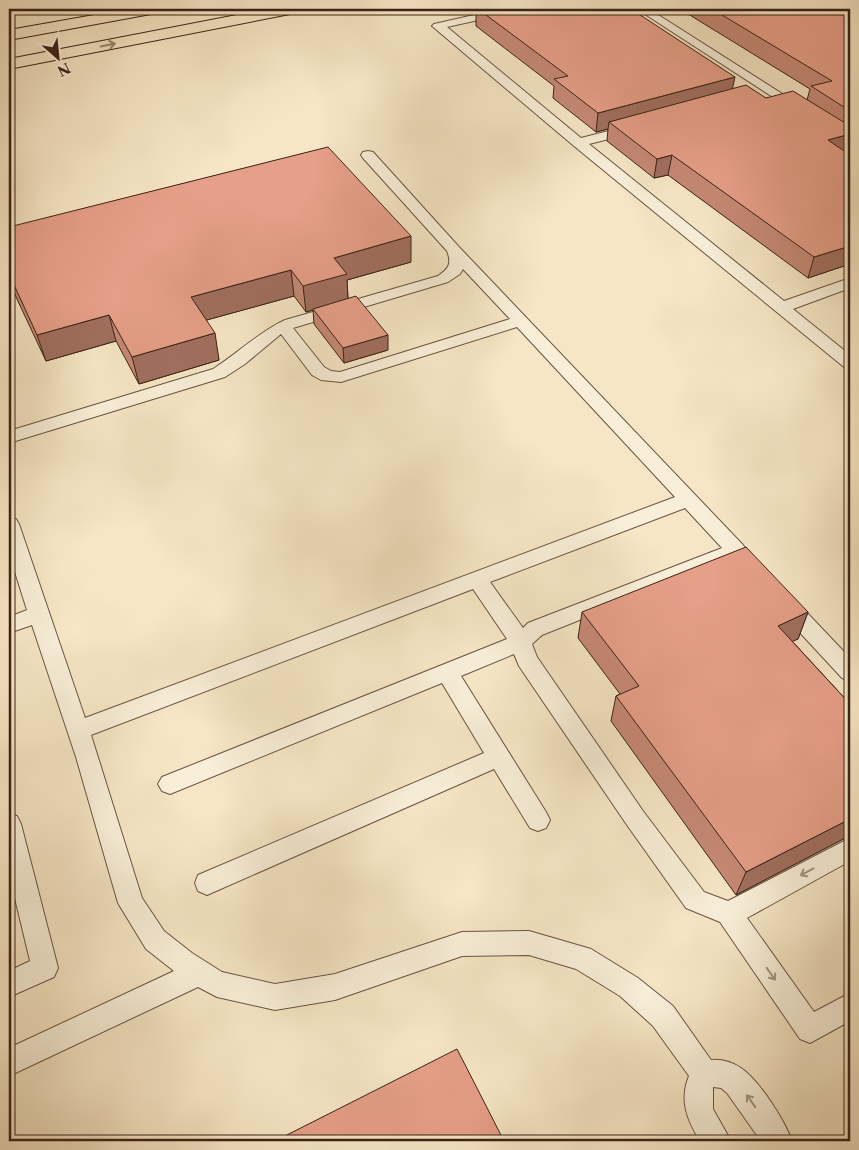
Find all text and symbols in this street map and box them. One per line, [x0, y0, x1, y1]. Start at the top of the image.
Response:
north arrow [32, 32, 82, 82]
one-way arrow [100, 40, 116, 49]
text: N [54, 59, 73, 80]
one-way arrow [800, 867, 815, 877]
one-way arrow [766, 966, 776, 980]
one-way arrow [746, 1094, 756, 1108]

